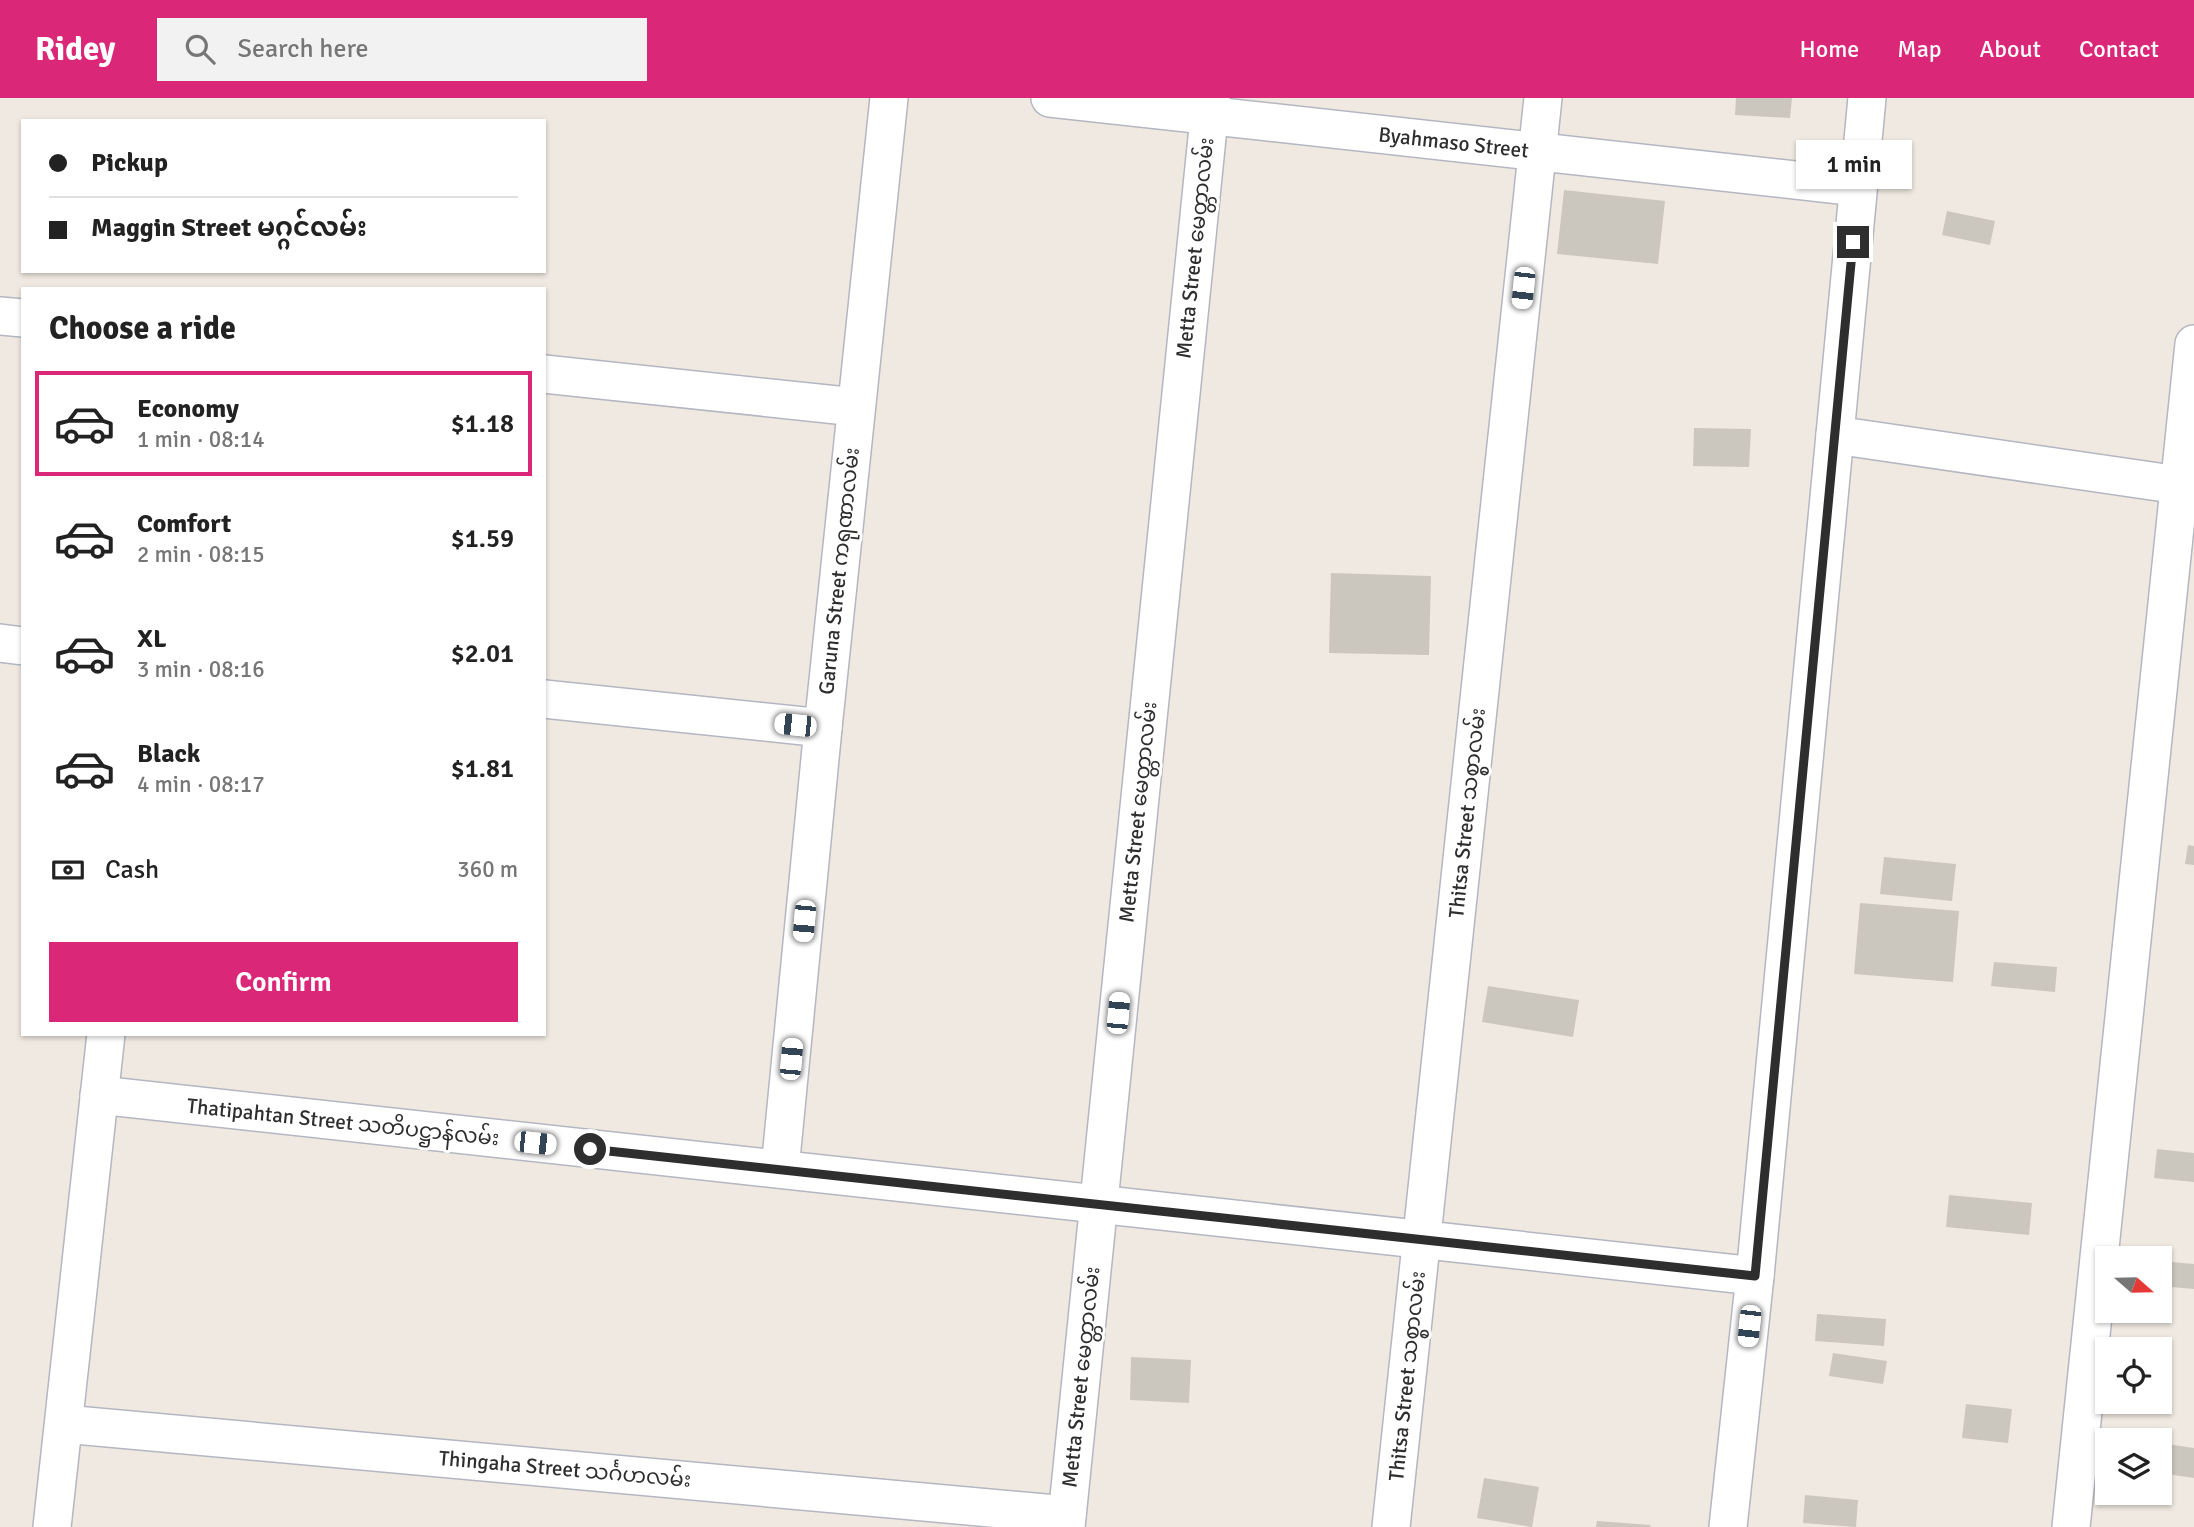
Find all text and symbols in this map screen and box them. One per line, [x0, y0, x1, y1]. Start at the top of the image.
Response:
search box [157, 18, 647, 81]
text: Ridey [35, 29, 115, 70]
icon: search [181, 30, 219, 68]
text: Search here [237, 33, 369, 65]
text: Home [1799, 34, 1859, 64]
text: Map [1897, 34, 1942, 64]
text: About [1980, 34, 2041, 64]
text: Contact [2079, 34, 2159, 64]
street label: Byahmaso Street [1377, 121, 1530, 164]
street label: Metta Street မေတ္တာလမ်း [1167, 136, 1224, 360]
callout: 1 min [1795, 141, 1911, 190]
text: Pickup [91, 147, 168, 179]
text: 1 min [1826, 150, 1882, 179]
text: Maggin Street မဂ္ဂင်လမ်း [91, 212, 367, 244]
route end [1837, 226, 1869, 258]
car [1511, 266, 1536, 310]
text: Choose a ride [49, 309, 236, 348]
icon: car [53, 392, 116, 455]
text: Economy [137, 393, 239, 425]
text: $1.18 [451, 408, 514, 440]
text: 1 min · 08:14 [137, 425, 265, 454]
street label: Garuna Street ကရုဏာလမ်း [810, 446, 869, 696]
icon: car [53, 507, 116, 570]
text: Comfort [137, 508, 231, 540]
text: $1.59 [451, 523, 514, 555]
text: 2 min · 08:15 [137, 540, 265, 569]
icon: car [53, 622, 116, 685]
text: XL [137, 623, 167, 655]
text: $2.01 [451, 638, 514, 670]
text: 3 min · 08:16 [137, 655, 265, 684]
street label: Metta Street မေတ္တာလမ်း [1110, 700, 1167, 924]
street label: Thitsa Street သစ္စာလမ်း [1440, 706, 1495, 920]
car [774, 712, 817, 738]
icon: car [53, 737, 116, 800]
text: Black [137, 738, 200, 770]
text: $1.81 [451, 753, 514, 785]
text: 4 min · 08:17 [137, 770, 265, 799]
icon: cash [49, 851, 87, 889]
text: Cash [105, 854, 159, 886]
text: 360 m [457, 855, 518, 884]
car [792, 899, 817, 943]
button: Confirm [49, 942, 518, 1022]
car [1106, 991, 1131, 1035]
car [779, 1037, 804, 1081]
street label: Thatipahtan Street သတိပဋ္ဌာန်လမ်း [185, 1090, 501, 1155]
car [514, 1130, 557, 1156]
route start [574, 1133, 606, 1165]
north arrow [2095, 1246, 2172, 1323]
map controls [2095, 1246, 2172, 1505]
street label: Metta Street မေတ္တာလမ်း [1053, 1265, 1110, 1489]
street label: Thitsa Street သစ္စာလမ်း [1380, 1269, 1435, 1483]
car [1737, 1304, 1762, 1348]
button: locate [2095, 1337, 2172, 1414]
button: layers [2095, 1428, 2172, 1505]
street label: Thingaha Street သင်္ဂဟလမ်း [438, 1442, 692, 1493]

